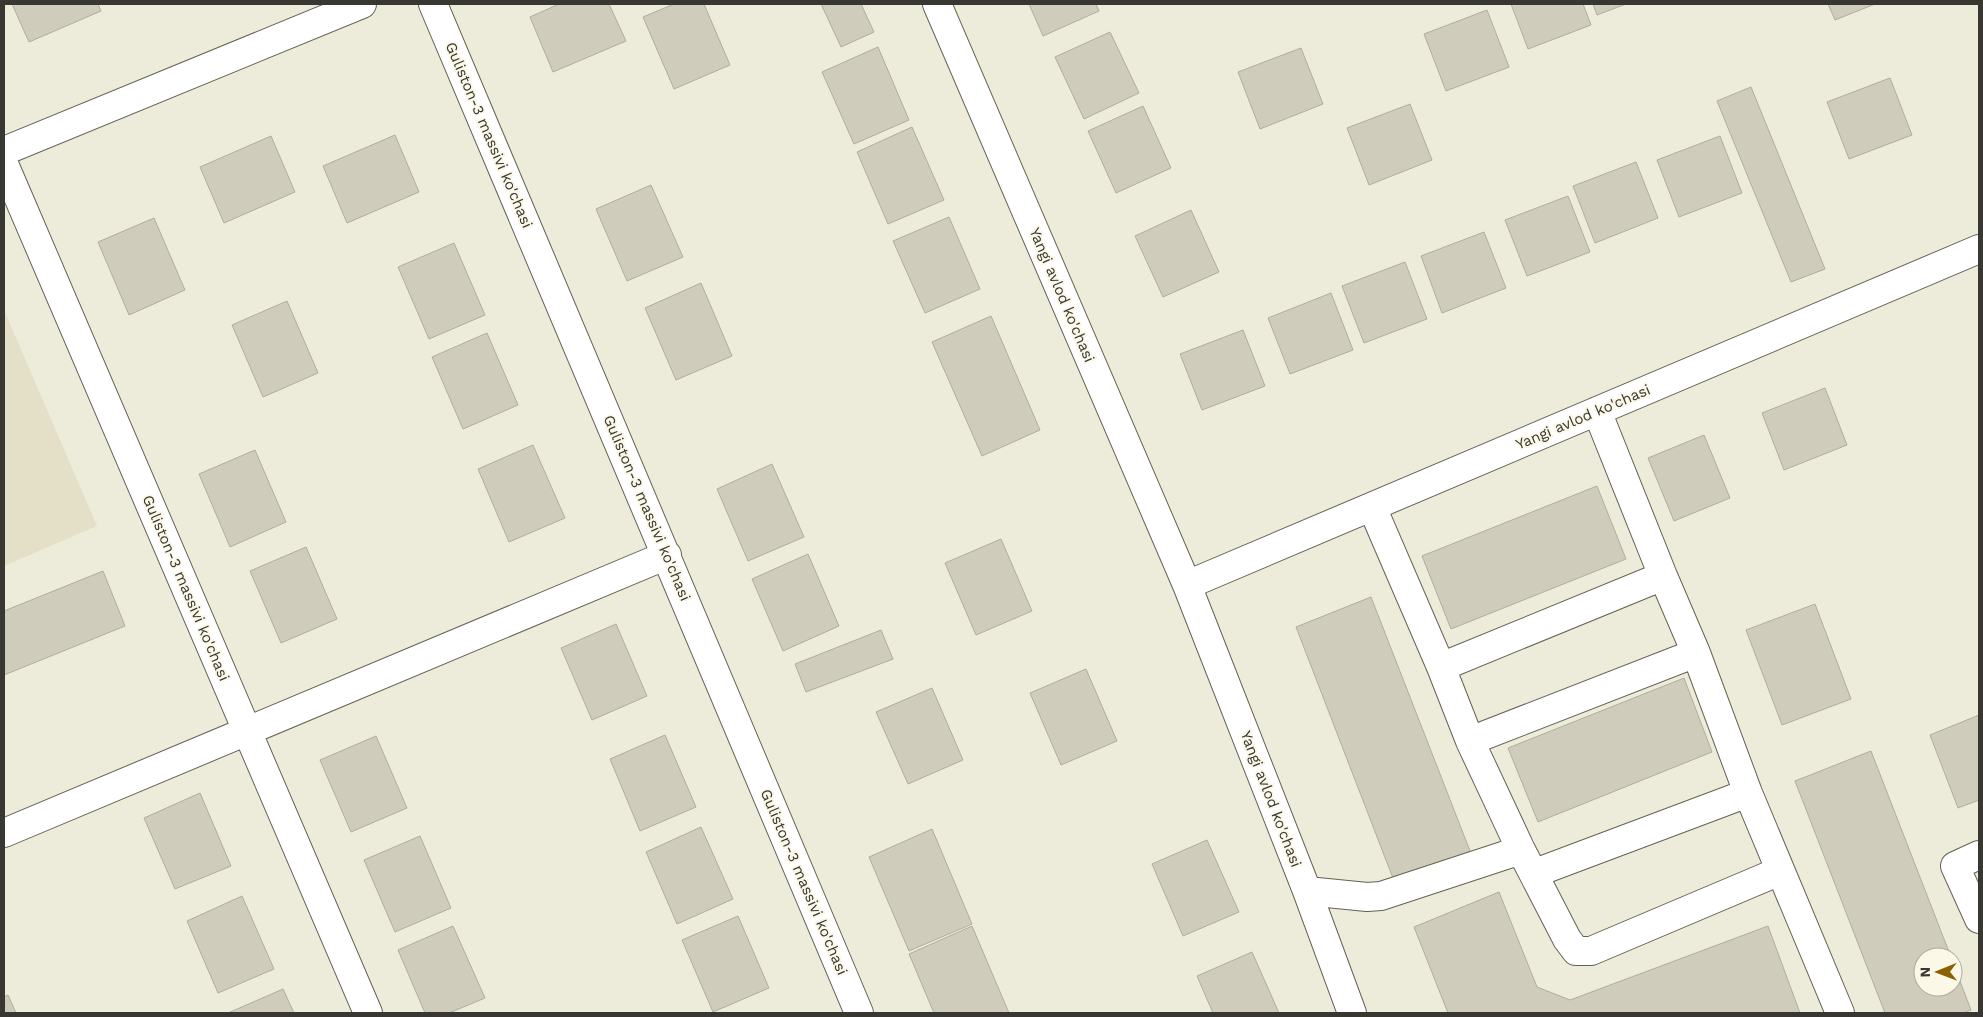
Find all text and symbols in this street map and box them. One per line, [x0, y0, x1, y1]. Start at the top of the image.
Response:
street label: Guliston-3 massivi ko'chasi [442, 39, 536, 231]
street label: Yangi avlod ko'chasi [1025, 225, 1099, 365]
street label: Yangi avlod ko'chasi [1513, 380, 1653, 454]
street label: Guliston-3 massivi ko'chasi [600, 412, 694, 604]
street label: Guliston-3 massivi ko'chasi [139, 492, 233, 684]
street label: Yangi avlod ko'chasi [1237, 728, 1305, 870]
street label: Guliston-3 massivi ko'chasi [757, 786, 851, 978]
north arrow [1913, 947, 1963, 997]
text: N [1917, 967, 1933, 978]

